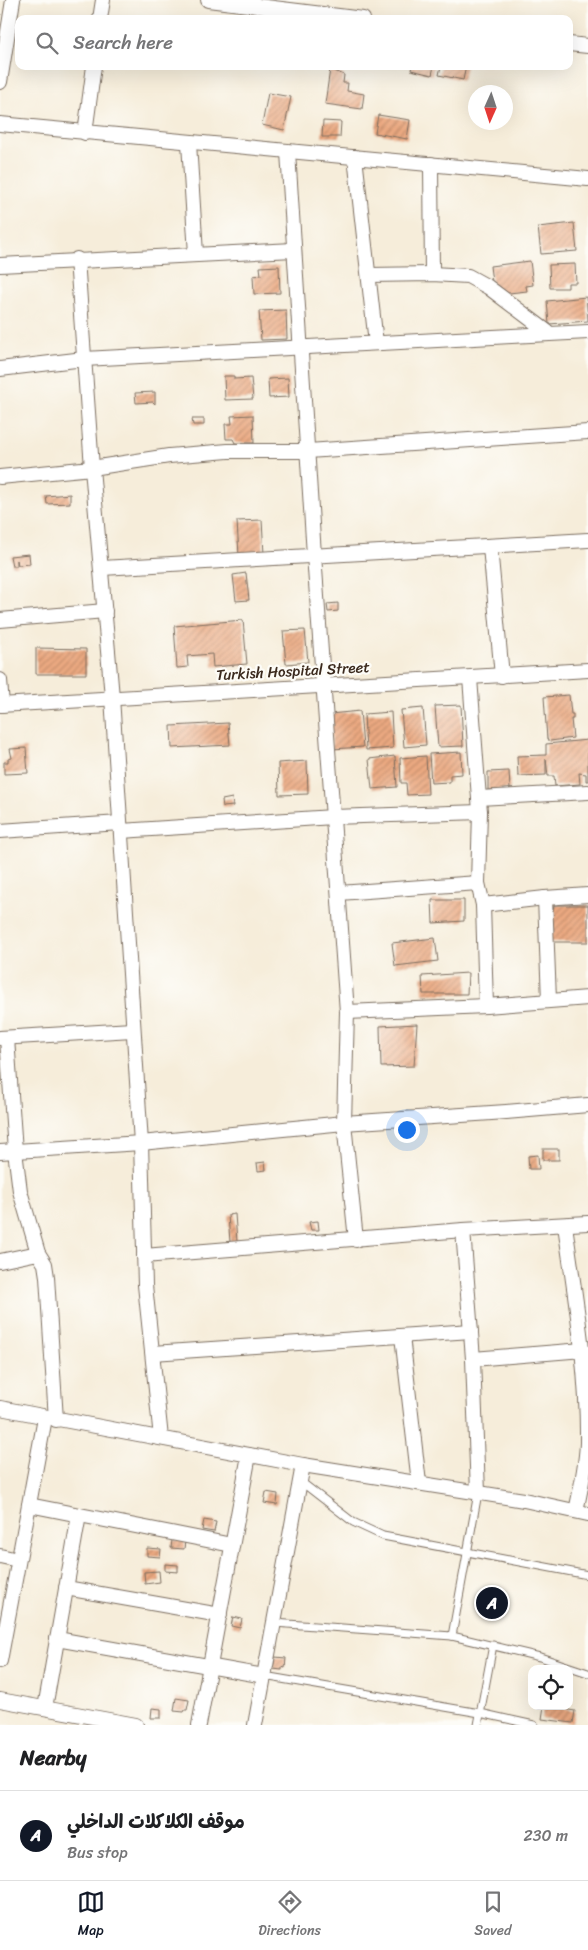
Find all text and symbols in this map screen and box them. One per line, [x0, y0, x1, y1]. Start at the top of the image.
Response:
search box [15, 15, 573, 70]
text: Search here [73, 26, 173, 59]
icon: search [33, 29, 61, 57]
north arrow [468, 85, 513, 130]
street label: Turkish Hospital Street [216, 654, 371, 688]
your location [394, 1117, 420, 1143]
pin: A [476, 1584, 508, 1622]
map controls [528, 1665, 573, 1710]
button: locate [528, 1665, 573, 1710]
text: Nearby [20, 1739, 86, 1777]
text: موقف الكلاكلات الداخلي [67, 1805, 245, 1838]
text: A [31, 1821, 41, 1850]
text: 230 m [523, 1821, 568, 1850]
text: Bus stop [67, 1838, 128, 1867]
tab: Map [77, 1888, 105, 1943]
tab: Directions [258, 1888, 321, 1943]
tab: Saved [474, 1888, 511, 1943]

